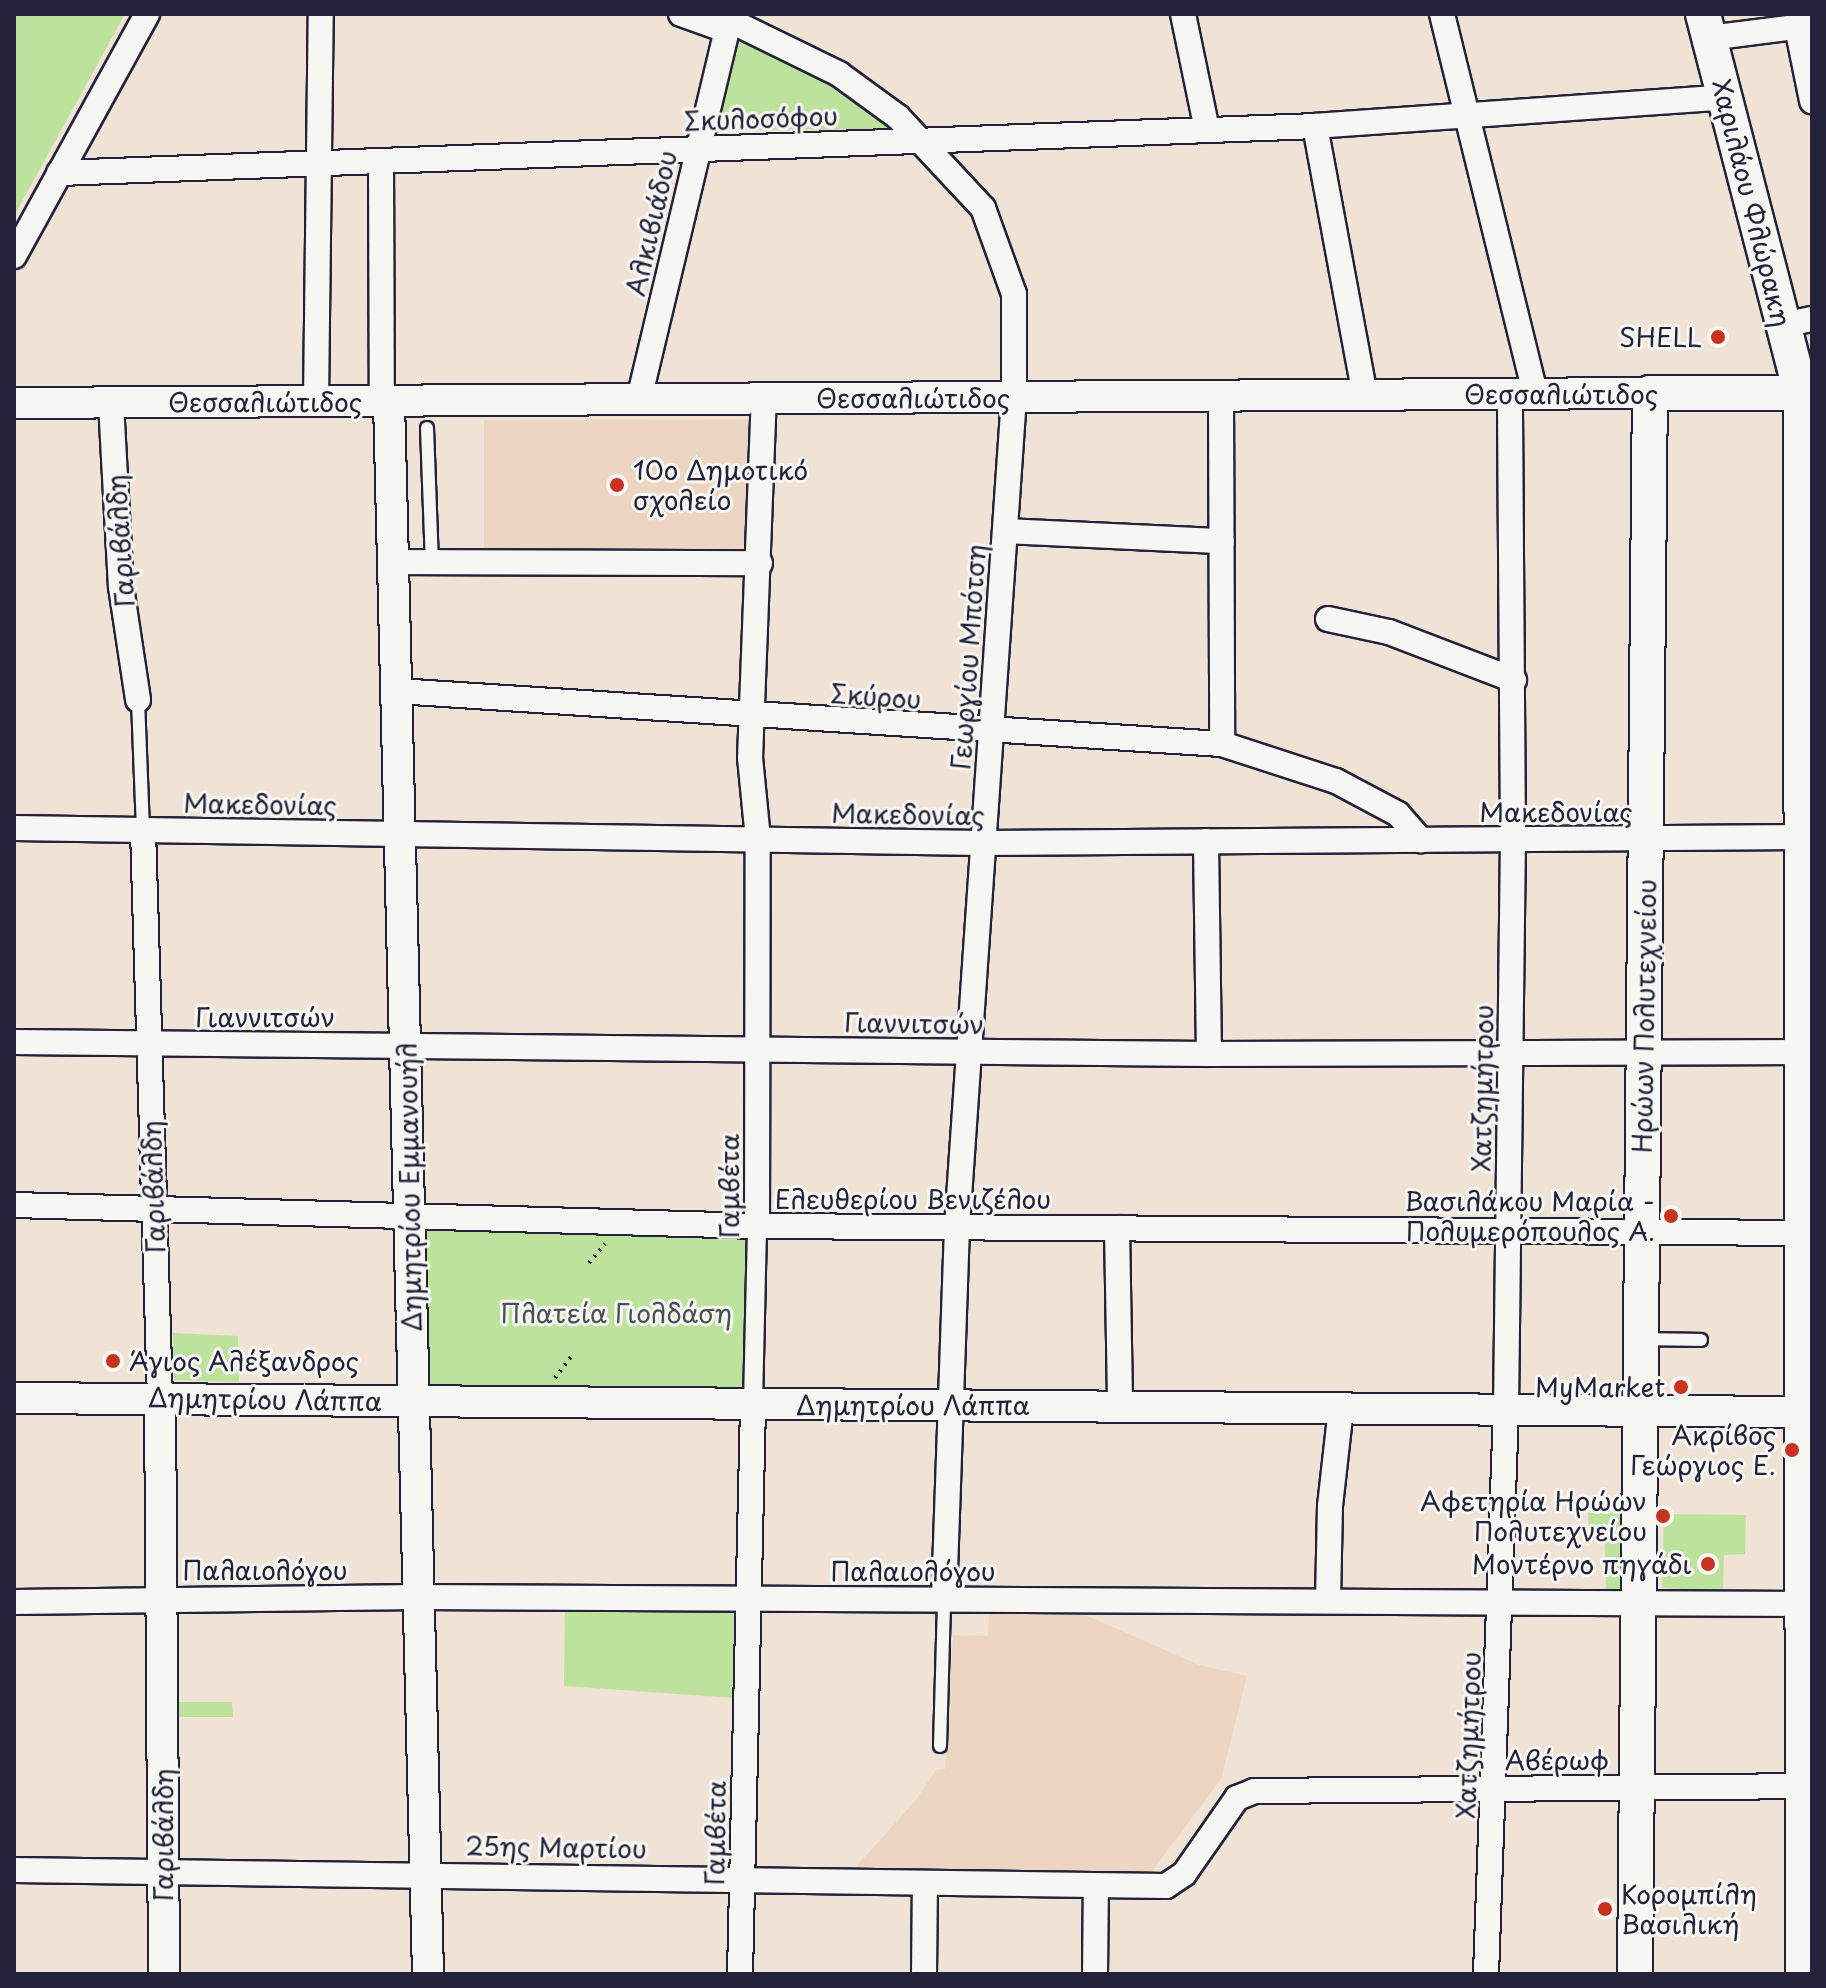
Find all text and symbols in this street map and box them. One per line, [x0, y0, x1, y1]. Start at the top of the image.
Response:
street label: Χαριλάου Φλώρακη [1706, 76, 1798, 330]
street label: Σκυλοσόφου [683, 100, 839, 136]
street label: Αλκιβιάδου [619, 147, 683, 299]
place label: SHELL [1619, 321, 1702, 353]
marker: SHELL [1709, 328, 1727, 346]
street label: Θεσσαλιώτιδος [1464, 378, 1658, 410]
street label: Θεσσαλιώτιδος [816, 382, 1010, 414]
street label: Θεσσαλιώτιδος [168, 386, 362, 418]
place label: 10ο Δημοτικό σχολείο [633, 454, 809, 516]
street label: Γαριβάλδη [100, 474, 140, 608]
marker: 10ο Δημοτικό σχολείο [608, 476, 626, 494]
street label: Γεωργίου Μπότση [945, 543, 991, 771]
street label: Σκύρου [830, 677, 922, 715]
street label: Μακεδονίας [183, 787, 337, 821]
street label: Μακεδονίας [1479, 796, 1633, 828]
street label: Μακεδονίας [831, 797, 985, 831]
street label: Ηρώων Πολυτεχνείου [1626, 879, 1662, 1153]
street label: Γιαννιτσών [195, 1001, 335, 1033]
street label: Χατζημήτρου [1465, 1004, 1499, 1172]
street label: Γιαννιτσών [844, 1006, 984, 1040]
street label: Δημητρίου Εμμανουήλ [391, 1042, 427, 1332]
street label: Γαριβάλδη [135, 1120, 171, 1254]
street label: Γαμβέτα [713, 1133, 745, 1239]
street label: Ελευθερίου Βενιζέλου [775, 1183, 1051, 1215]
place label: Βασιλάκου Μαρία - Πολυμερόπουλος Α. [1404, 1185, 1655, 1246]
marker: Βασιλάκου Μαρία - Πολυμερόπουλος Α. [1662, 1207, 1680, 1225]
park label: Πλατεία Γιολδάση [500, 1297, 732, 1329]
place label: Άγιος Αλέξανδρος [129, 1345, 359, 1377]
marker: Άγιος Αλέξανδρος [104, 1352, 122, 1370]
place label: MyMarket [1535, 1371, 1665, 1403]
marker: MyMarket [1672, 1378, 1690, 1396]
street label: Δημητρίου Λάππα [148, 1381, 382, 1417]
street label: Δημητρίου Λάππα [796, 1389, 1030, 1421]
place label: Ακρίβος Γεώργιος Ε. [1630, 1419, 1776, 1480]
marker: Ακρίβος Γεώργιος Ε. [1783, 1441, 1801, 1459]
place label: Αφετηρία Ηρώων Πολυτεχνείου [1419, 1485, 1647, 1546]
marker: Αφετηρία Ηρώων Πολυτεχνείου [1654, 1507, 1672, 1525]
place label: Μοντέρνο πηγάδι [1473, 1548, 1692, 1580]
street label: Παλαιολόγου [182, 1554, 348, 1586]
street label: Παλαιολόγου [830, 1555, 996, 1587]
marker: Μοντέρνο πηγάδι [1699, 1555, 1717, 1573]
street label: Χατζημήτρου [1449, 1651, 1487, 1819]
street label: Αβέρωφ [1505, 1744, 1609, 1776]
street label: Γαριβάλδη [147, 1769, 179, 1901]
street label: Γαμβέτα [698, 1780, 732, 1886]
street label: 25ης Μαρτίου [465, 1830, 647, 1864]
place label: Κορομπίλη Βασιλική [1621, 1878, 1757, 1940]
marker: Κορομπίλη Βασιλική [1596, 1900, 1614, 1918]

